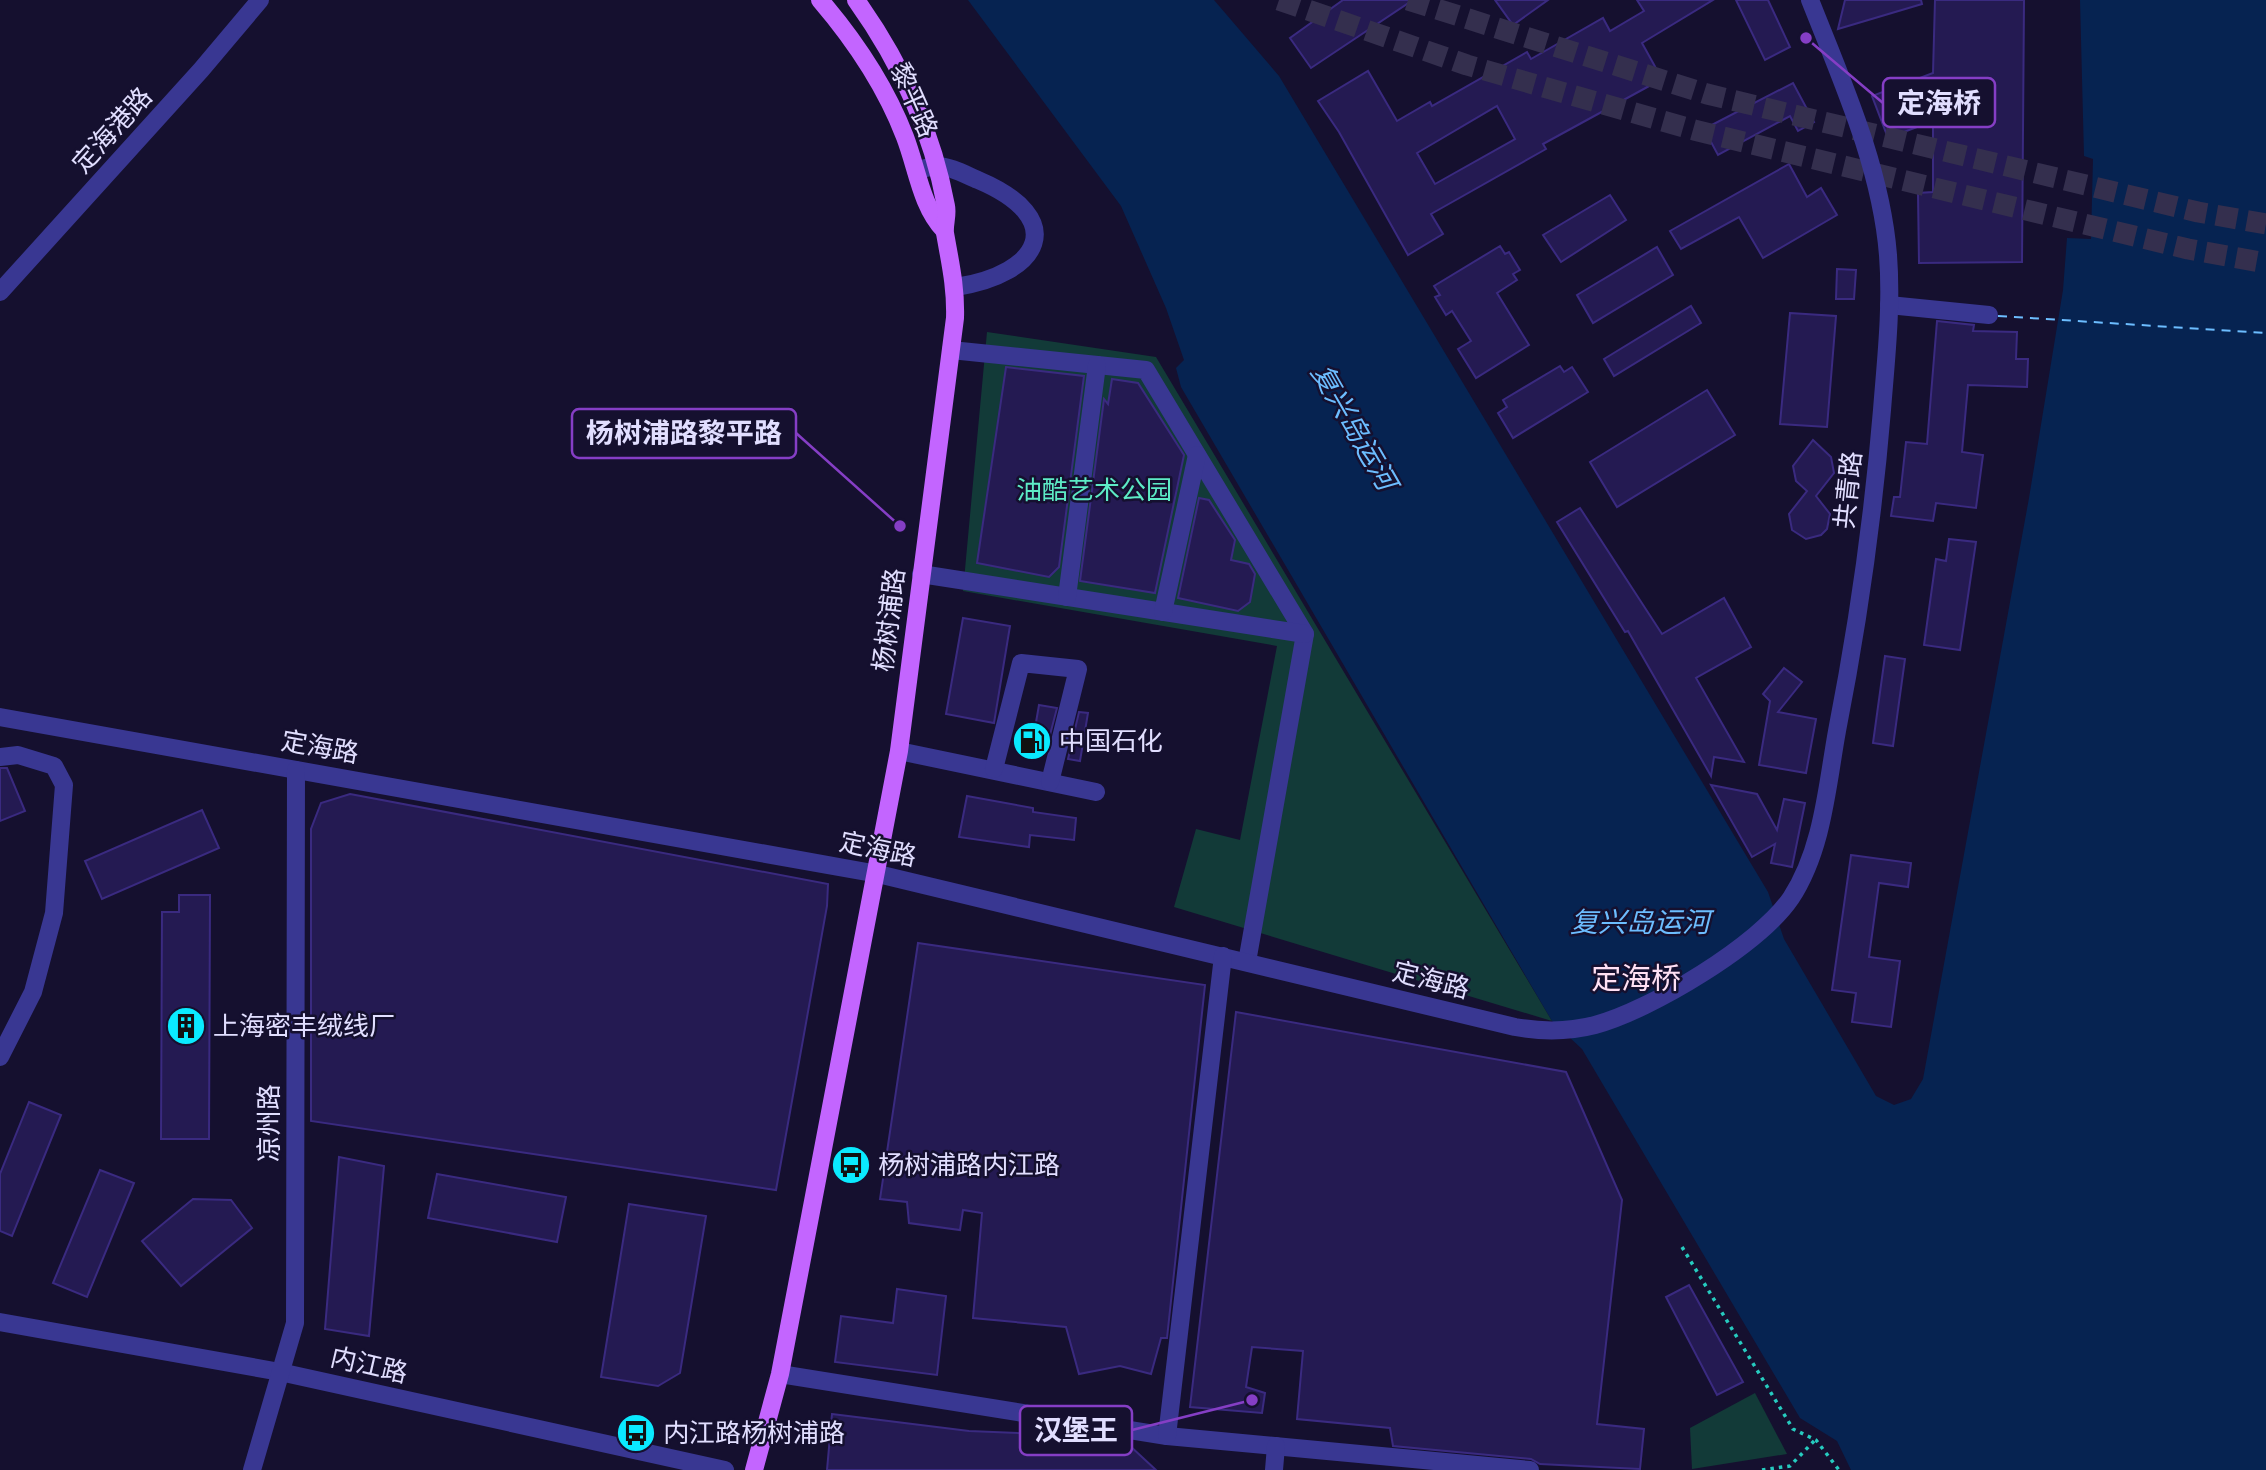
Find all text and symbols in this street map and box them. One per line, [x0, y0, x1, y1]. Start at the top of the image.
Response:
street label: 黎平路 [881, 57, 947, 143]
callout: 定海桥 [1883, 78, 1995, 127]
street label: 定海港路 [63, 79, 161, 181]
text: 定海桥 [1897, 83, 1981, 124]
water label: 复兴岛运河 [1301, 356, 1409, 502]
callout: 杨树浦路黎平路 [572, 409, 796, 458]
text: 杨树浦路黎平路 [586, 413, 782, 454]
street label: 共青路 [1825, 449, 1871, 531]
park label: 油酷艺术公园 [1016, 471, 1172, 509]
street label: 杨树浦路 [864, 566, 914, 674]
fuel station icon: 中国石化 [1011, 720, 1053, 762]
street label: 定海路 [278, 722, 362, 772]
place label: 中国石化 [1059, 722, 1163, 760]
street label: 定海路 [836, 822, 920, 876]
water label: 复兴岛运河 [1570, 902, 1715, 943]
street label: 定海路 [1389, 952, 1473, 1008]
district label: 定海桥 [1591, 957, 1681, 1000]
building icon: 上海密丰绒线厂 [165, 1005, 207, 1047]
place label: 上海密丰绒线厂 [213, 1007, 395, 1045]
street label: 凉州路 [250, 1084, 288, 1162]
bus stop icon: 杨树浦路内江路 [830, 1144, 872, 1186]
place label: 杨树浦路内江路 [878, 1146, 1060, 1184]
street label: 内江路 [327, 1338, 411, 1392]
callout: 汉堡王 [1020, 1406, 1132, 1455]
text: 汉堡王 [1034, 1410, 1118, 1451]
bus stop icon: 内江路杨树浦路 [615, 1412, 657, 1454]
place label: 内江路杨树浦路 [663, 1414, 845, 1452]

